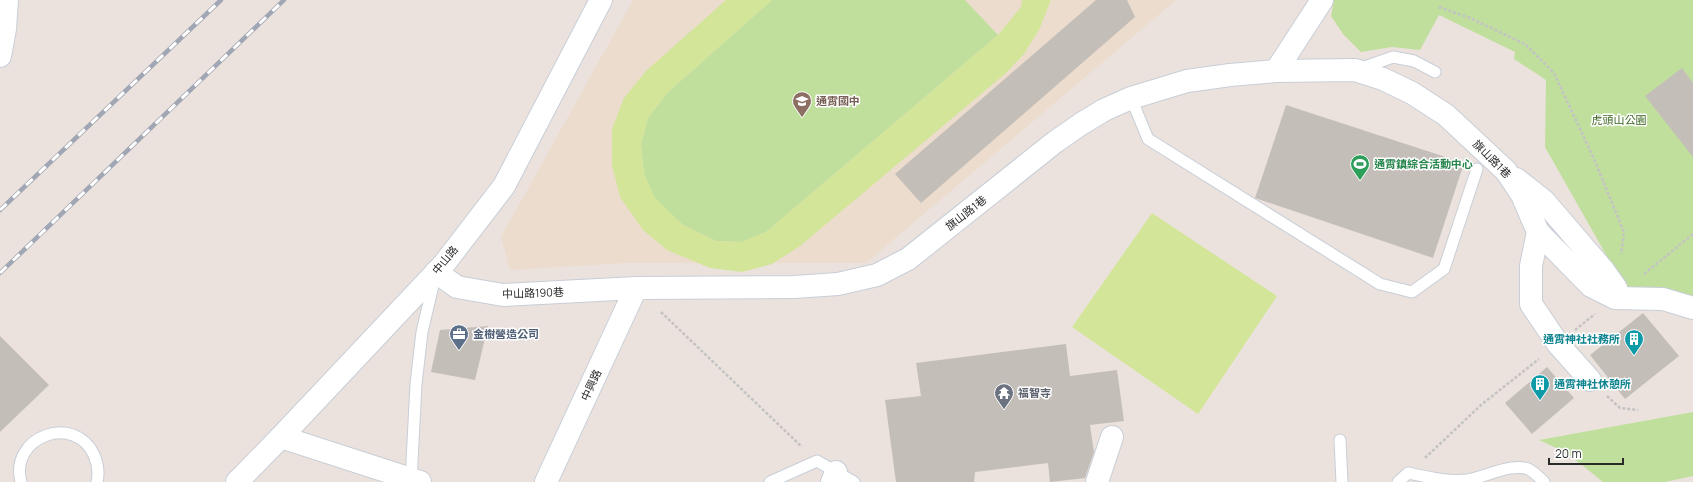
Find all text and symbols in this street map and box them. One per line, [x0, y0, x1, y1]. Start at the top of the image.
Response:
school or university icon: 通霄國中 [791, 90, 813, 118]
place label: 通霄國中 [816, 93, 860, 108]
park label: 虎頭山公園 [1592, 112, 1647, 127]
street label: 旗山路1巷 [1470, 136, 1515, 181]
sports icon: 通霄鎮綜合活動中心 [1349, 153, 1371, 181]
place label: 通霄鎮綜合活動中心 [1374, 156, 1473, 171]
street label: 旗山路1巷 [942, 192, 989, 233]
street label: 中山路 [428, 242, 461, 277]
street label: 中山路190巷 [502, 284, 564, 301]
office icon: 金樹營造公司 [448, 323, 470, 351]
place label: 金樹營造公司 [473, 326, 539, 341]
building icon: 通霄神社社務所 [1623, 328, 1645, 356]
place label: 通霄神社社務所 [1543, 331, 1620, 346]
street label: 中興路 [577, 367, 604, 403]
building icon: 通霄神社休憩所 [1529, 373, 1551, 401]
place label: 通霄神社休憩所 [1554, 376, 1631, 391]
temple icon: 福智寺 [993, 382, 1015, 410]
place label: 福智寺 [1018, 385, 1051, 400]
scale bar [1549, 440, 1623, 466]
text: 20 m [1555, 445, 1582, 462]

